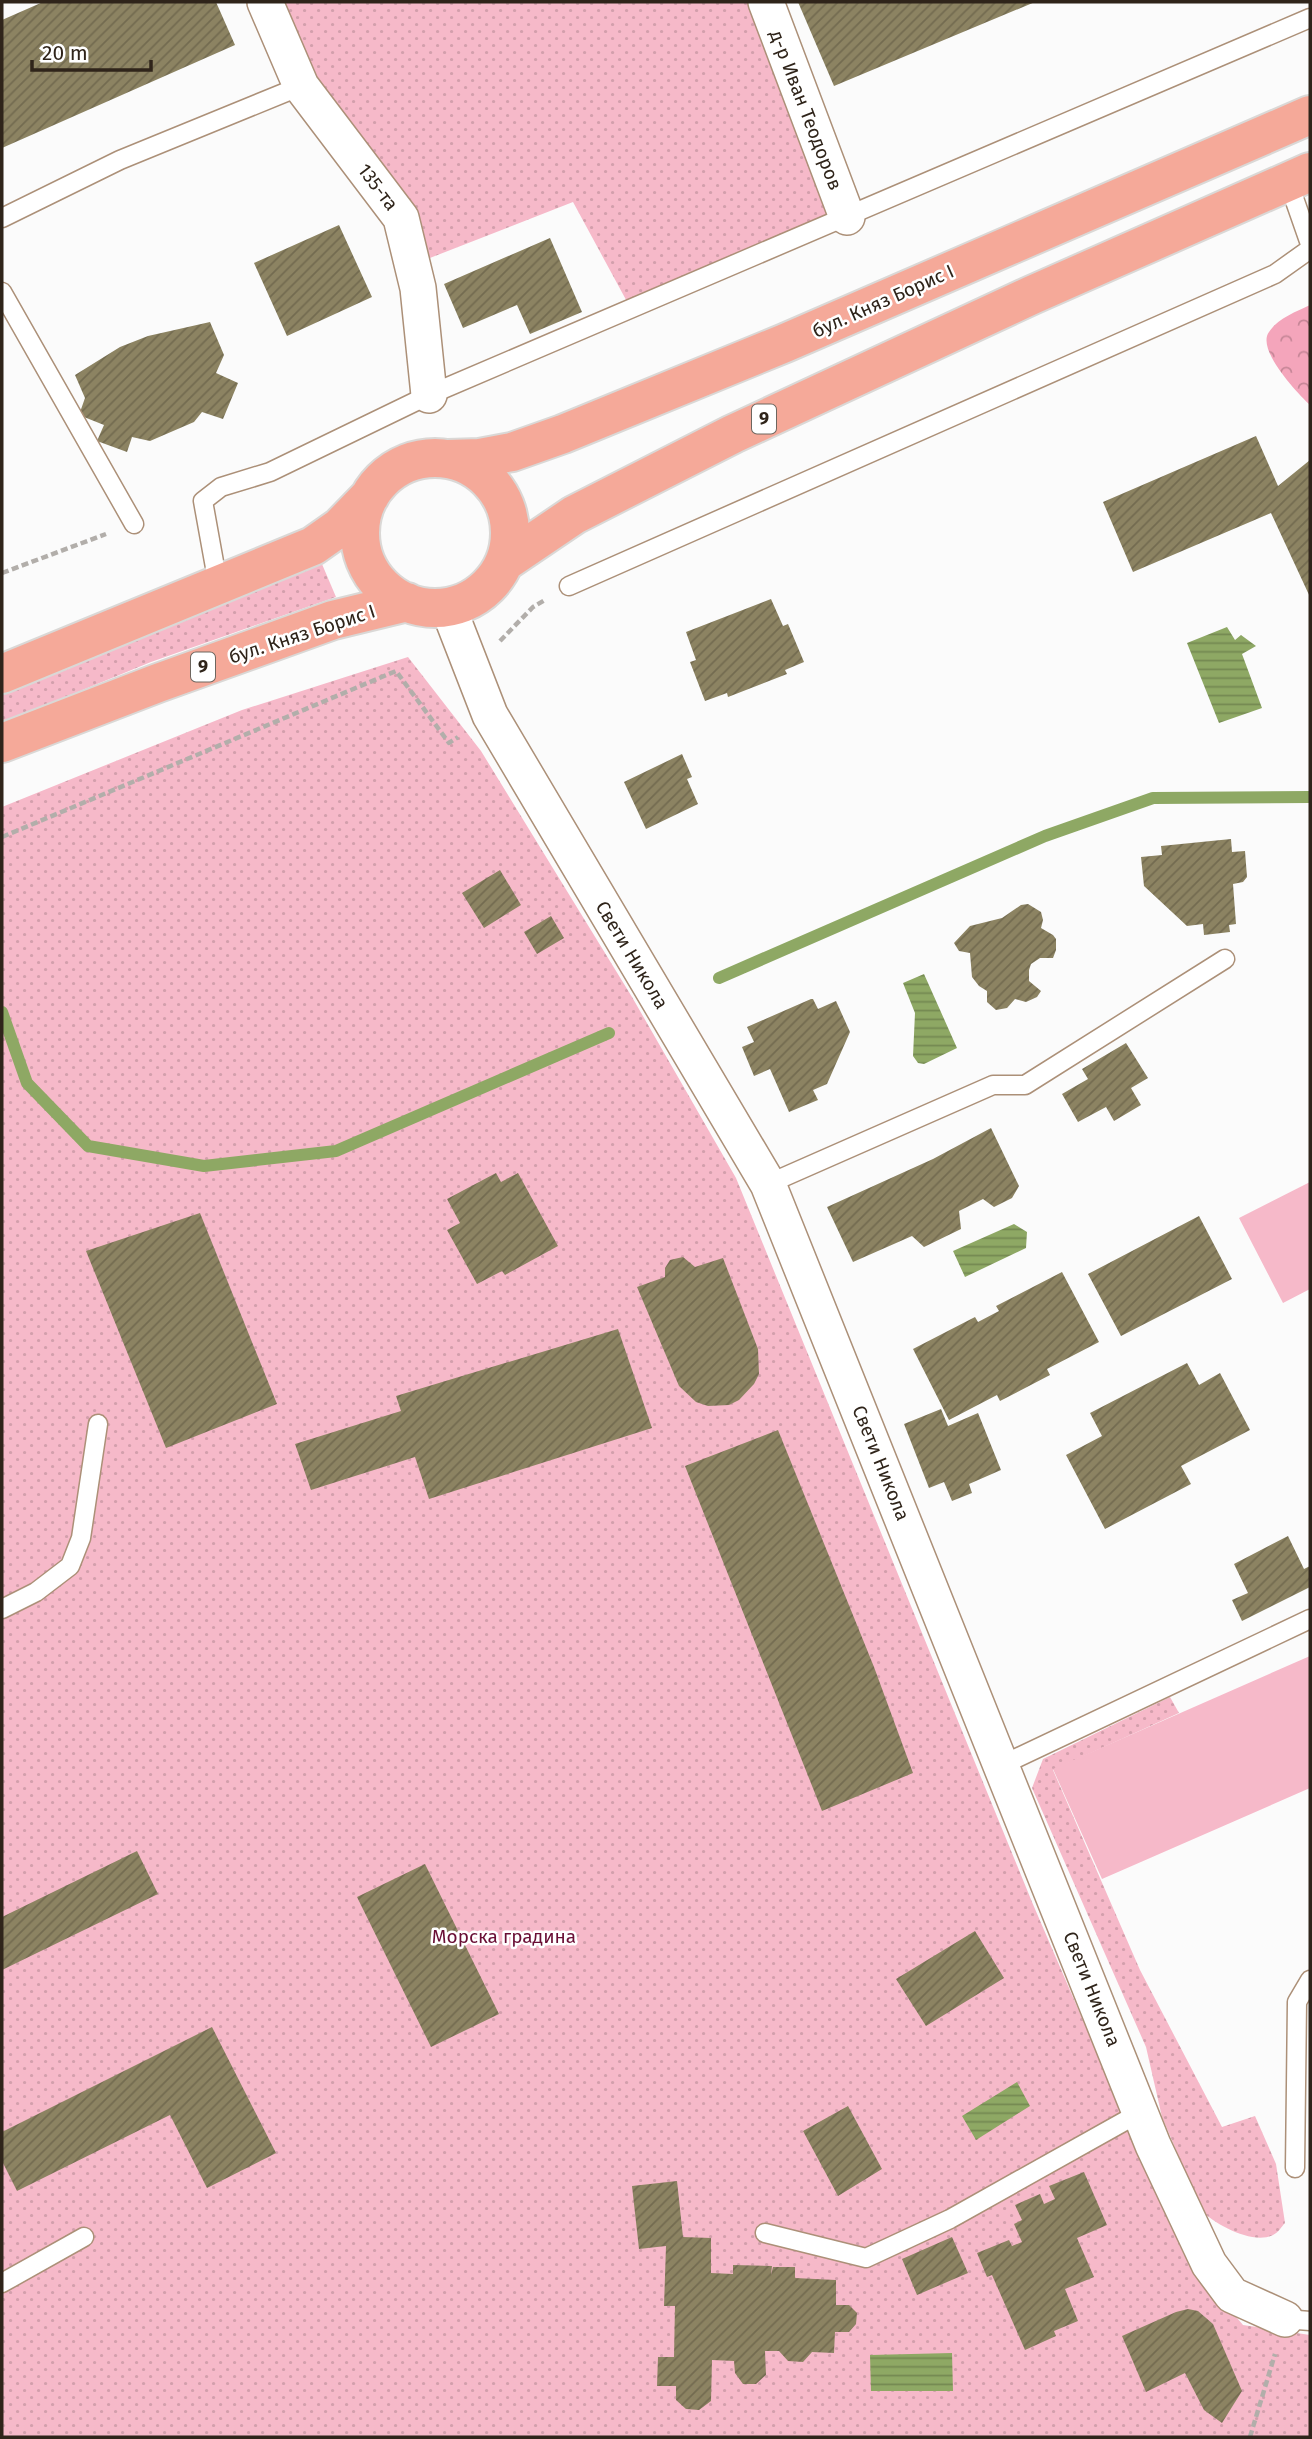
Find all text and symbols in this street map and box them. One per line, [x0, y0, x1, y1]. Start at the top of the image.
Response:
street label: д-р Иван Теодоров [765, 27, 847, 193]
scale bar [32, 28, 150, 72]
text: 20 m [42, 40, 88, 66]
street label: 135-та [353, 159, 403, 215]
street label: бул. Княз Борис I [809, 259, 957, 343]
road number: 9 [752, 404, 776, 433]
street label: бул. Княз Борис I [226, 599, 378, 669]
road number: 9 [191, 652, 215, 682]
street label: Свети Никола [591, 897, 673, 1013]
street label: Свети Никола [847, 1402, 915, 1524]
park label: Морска градина [432, 1925, 576, 1948]
street label: Свети Никола [1058, 1928, 1126, 2050]

